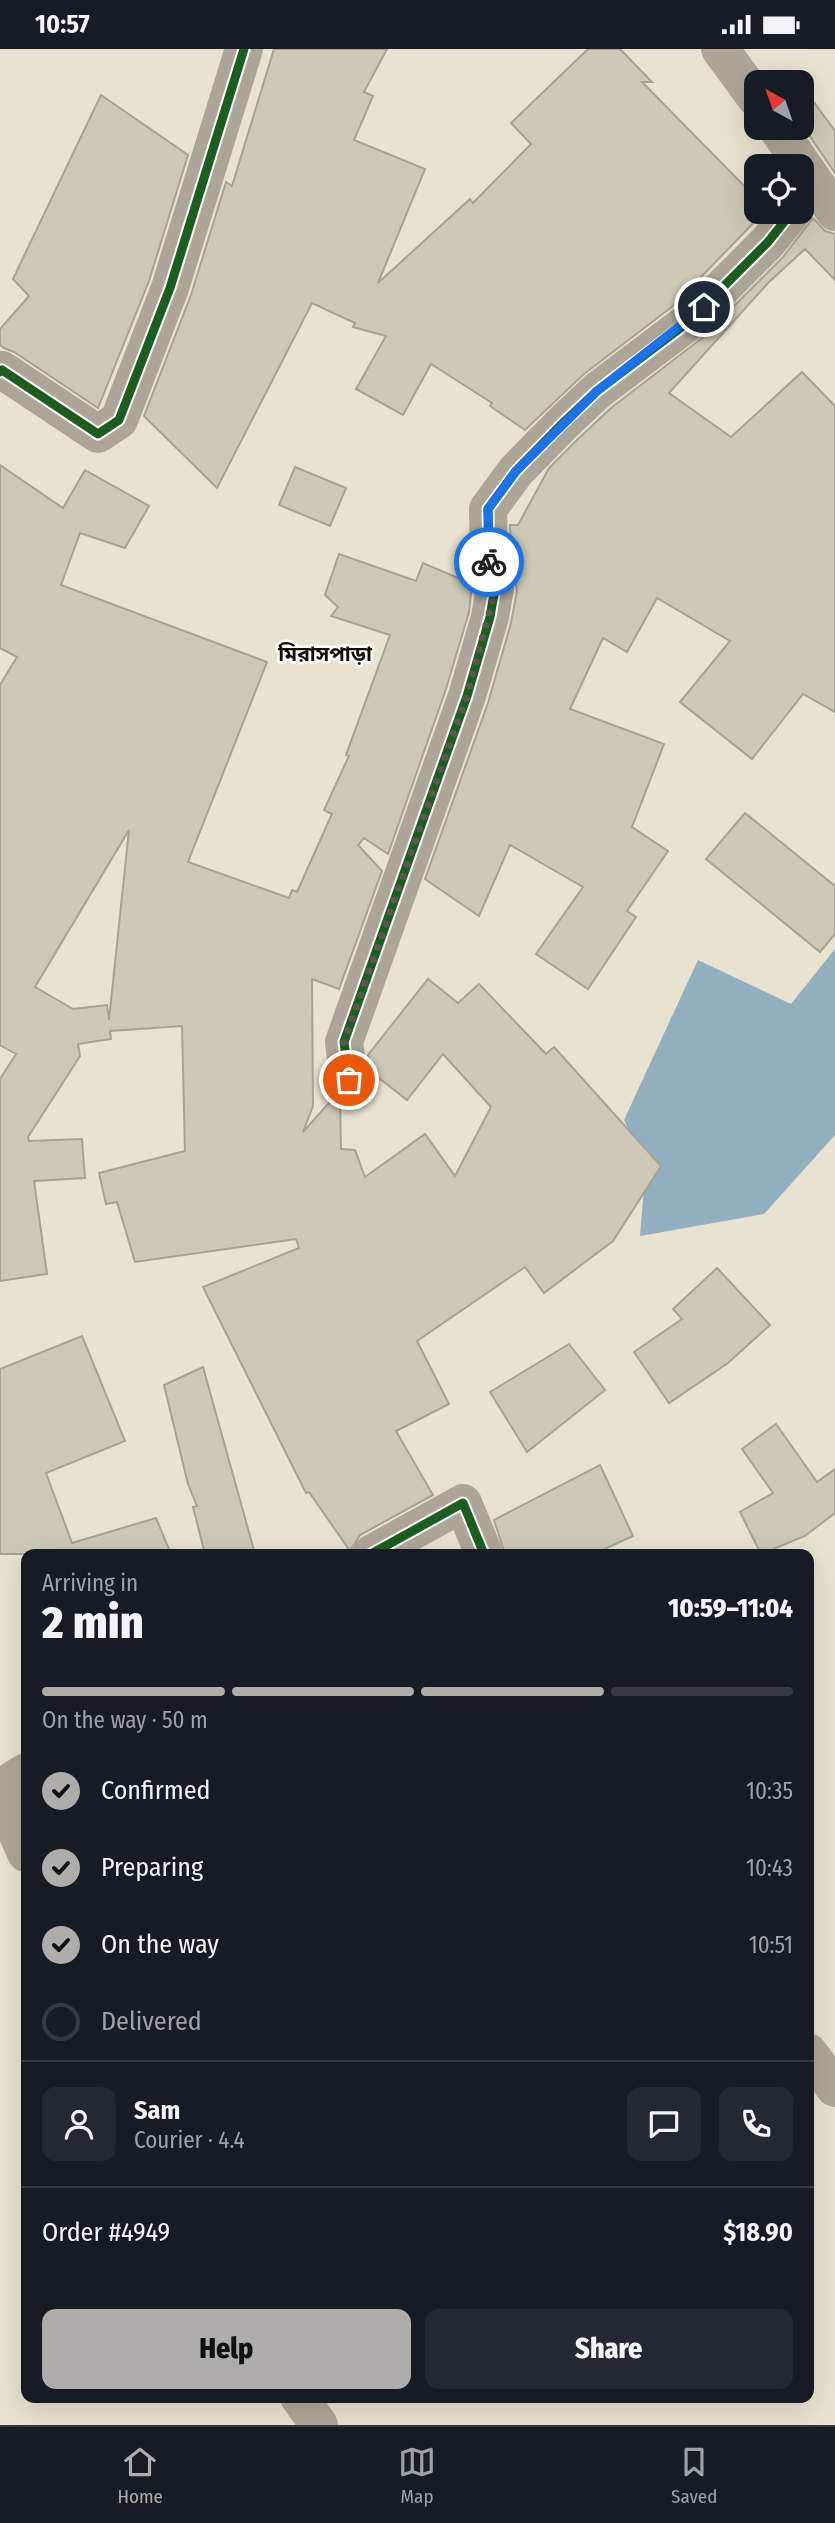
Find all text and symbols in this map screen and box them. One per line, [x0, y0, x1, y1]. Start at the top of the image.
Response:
text: 10:57 [35, 9, 90, 40]
north arrow [744, 70, 814, 140]
map controls [744, 70, 814, 224]
button: locate [744, 154, 814, 224]
pin [674, 277, 734, 337]
icon: home [685, 288, 723, 326]
courier [454, 527, 524, 597]
icon: bike [470, 543, 508, 581]
district label: মিরাসপাড়া [277, 641, 373, 667]
pin [319, 1050, 379, 1110]
icon: bag [330, 1061, 368, 1099]
text: Arriving in [42, 1569, 138, 1597]
text: 10:59–11:04 [668, 1593, 793, 1624]
text: 2 min [42, 1595, 144, 1650]
text: On the way · 50 m [42, 1706, 208, 1734]
icon: check [42, 1772, 80, 1810]
text: Confirmed [101, 1775, 211, 1806]
text: 10:35 [746, 1777, 793, 1805]
icon: check [42, 1849, 80, 1887]
text: Preparing [101, 1852, 203, 1883]
text: 10:43 [746, 1854, 793, 1882]
icon: check [42, 1926, 80, 1964]
text: On the way [101, 1929, 219, 1960]
text: 10:51 [749, 1931, 793, 1959]
text: Delivered [101, 2006, 202, 2037]
button: person [42, 2087, 116, 2161]
button: chat [627, 2087, 701, 2161]
button: phone [719, 2087, 793, 2161]
text: Sam [134, 2095, 180, 2126]
text: Courier · 4.4 [134, 2126, 245, 2154]
text: Order #4949 [42, 2217, 170, 2248]
text: $18.90 [723, 2217, 793, 2248]
button: Help [42, 2309, 411, 2389]
button: Share [425, 2309, 793, 2389]
tab: Home [118, 2443, 163, 2508]
tab: Map [398, 2443, 436, 2508]
tab: Saved [671, 2443, 717, 2508]

